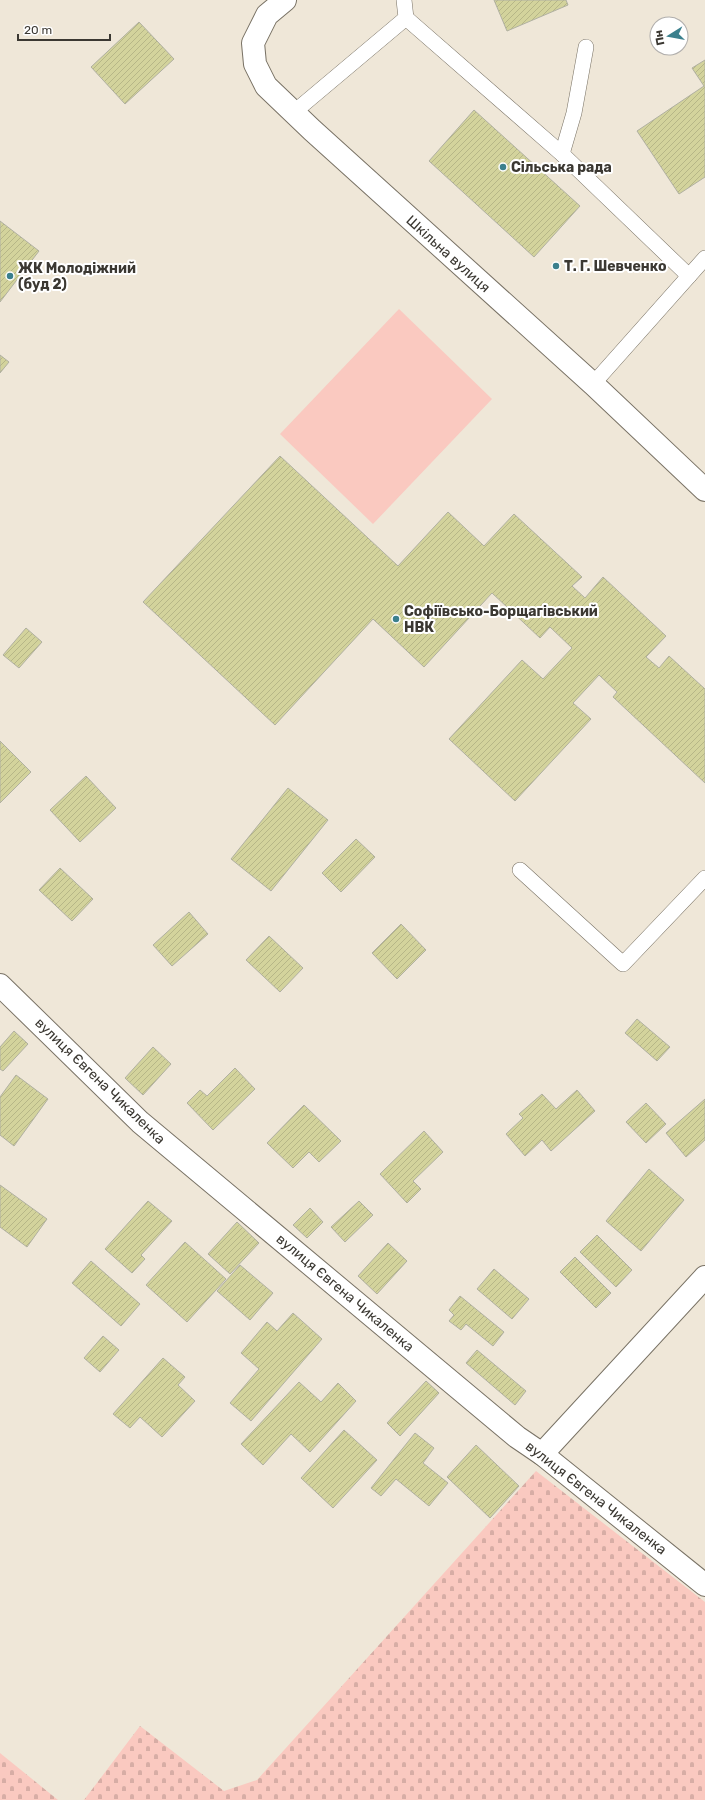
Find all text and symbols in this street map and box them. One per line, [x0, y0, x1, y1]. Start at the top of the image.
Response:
scale bar [18, 16, 110, 42]
north arrow [649, 16, 689, 56]
text: 20 m [24, 23, 52, 37]
text: Пн [652, 29, 668, 47]
place label: Сільська рада [511, 159, 612, 176]
marker: Сільська рада [498, 162, 508, 172]
street label: Шкільна вулиця [402, 212, 494, 296]
place label: Т. Г. Шевченко [564, 258, 666, 275]
place label: ЖК Молодіжний (буд 2) [18, 260, 136, 293]
marker: Т. Г. Шевченко [551, 261, 561, 271]
marker: ЖК Молодіжний (буд 2) [5, 271, 15, 281]
place label: Софіївсько-Борщагівський НВК [404, 603, 598, 636]
marker: Софіївсько-Борщагівський НВК [391, 614, 401, 624]
street label: вулиця Євгена Чикаленка [31, 1014, 169, 1148]
street label: вулиця Євгена Чикаленка [273, 1230, 417, 1356]
street label: вулиця Євгена Чикаленка [522, 1438, 670, 1558]

